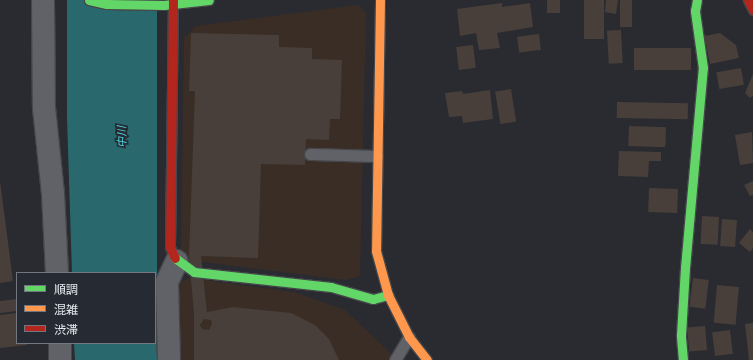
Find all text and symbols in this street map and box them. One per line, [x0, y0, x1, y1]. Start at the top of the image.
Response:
water label: 中川 [115, 126, 129, 148]
legend [16, 272, 156, 344]
text: 順調 [54, 282, 78, 297]
text: 混雑 [54, 302, 78, 317]
text: 渋滞 [54, 322, 78, 337]

